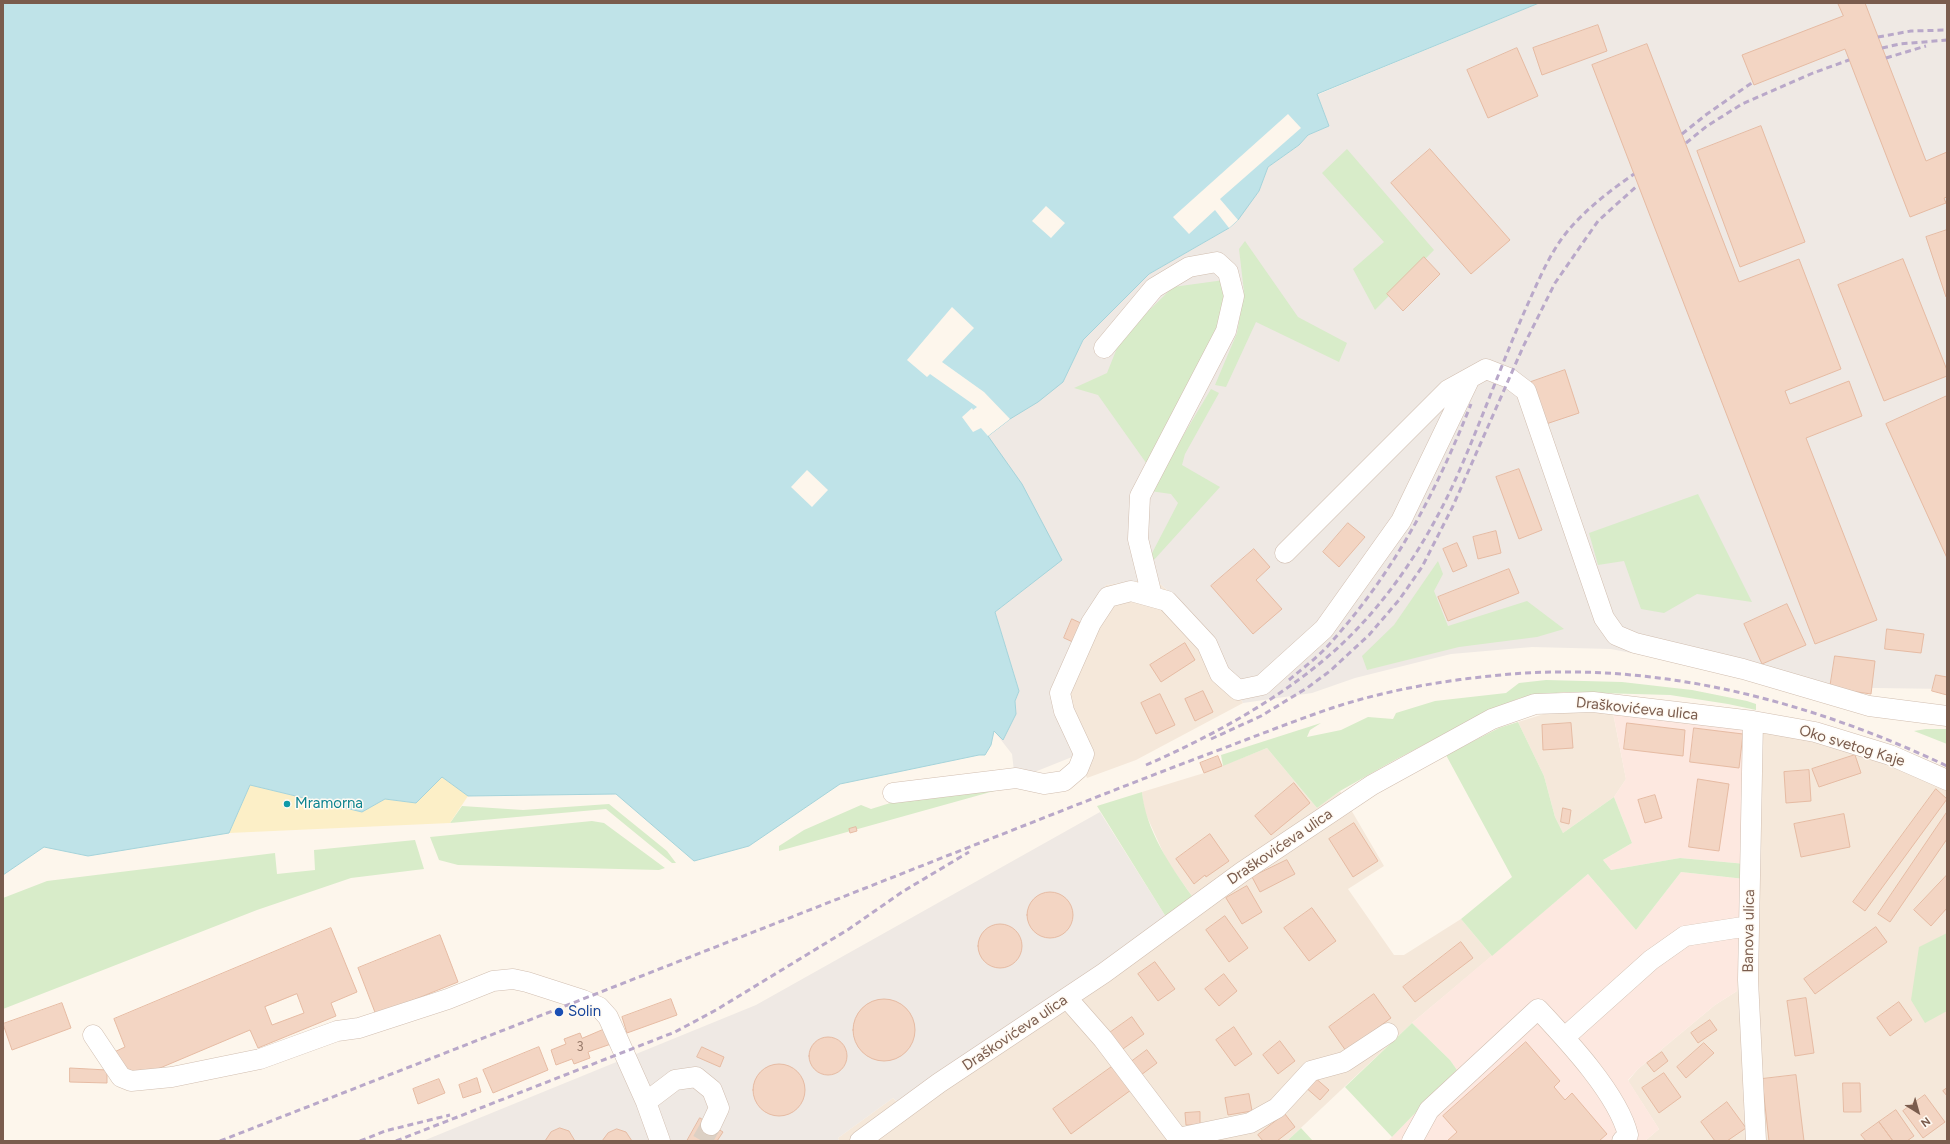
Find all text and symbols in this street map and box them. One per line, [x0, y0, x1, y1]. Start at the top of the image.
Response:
street label: Draškovićeva ulica [1575, 694, 1699, 724]
street label: Oko svetog Kaje [1797, 721, 1907, 771]
place label: Mramorna [295, 795, 363, 813]
marker: Mramorna [282, 799, 292, 809]
street label: Draškovićeva ulica [1224, 805, 1336, 889]
street label: Banova ulica [1739, 889, 1759, 973]
street label: Draškovićeva ulica [959, 991, 1071, 1075]
place label: Solin [568, 1003, 601, 1021]
marker: Solin [553, 1006, 565, 1018]
house number: 3 [576, 1039, 584, 1055]
north arrow [1898, 1092, 1938, 1132]
text: N [1918, 1114, 1933, 1130]

